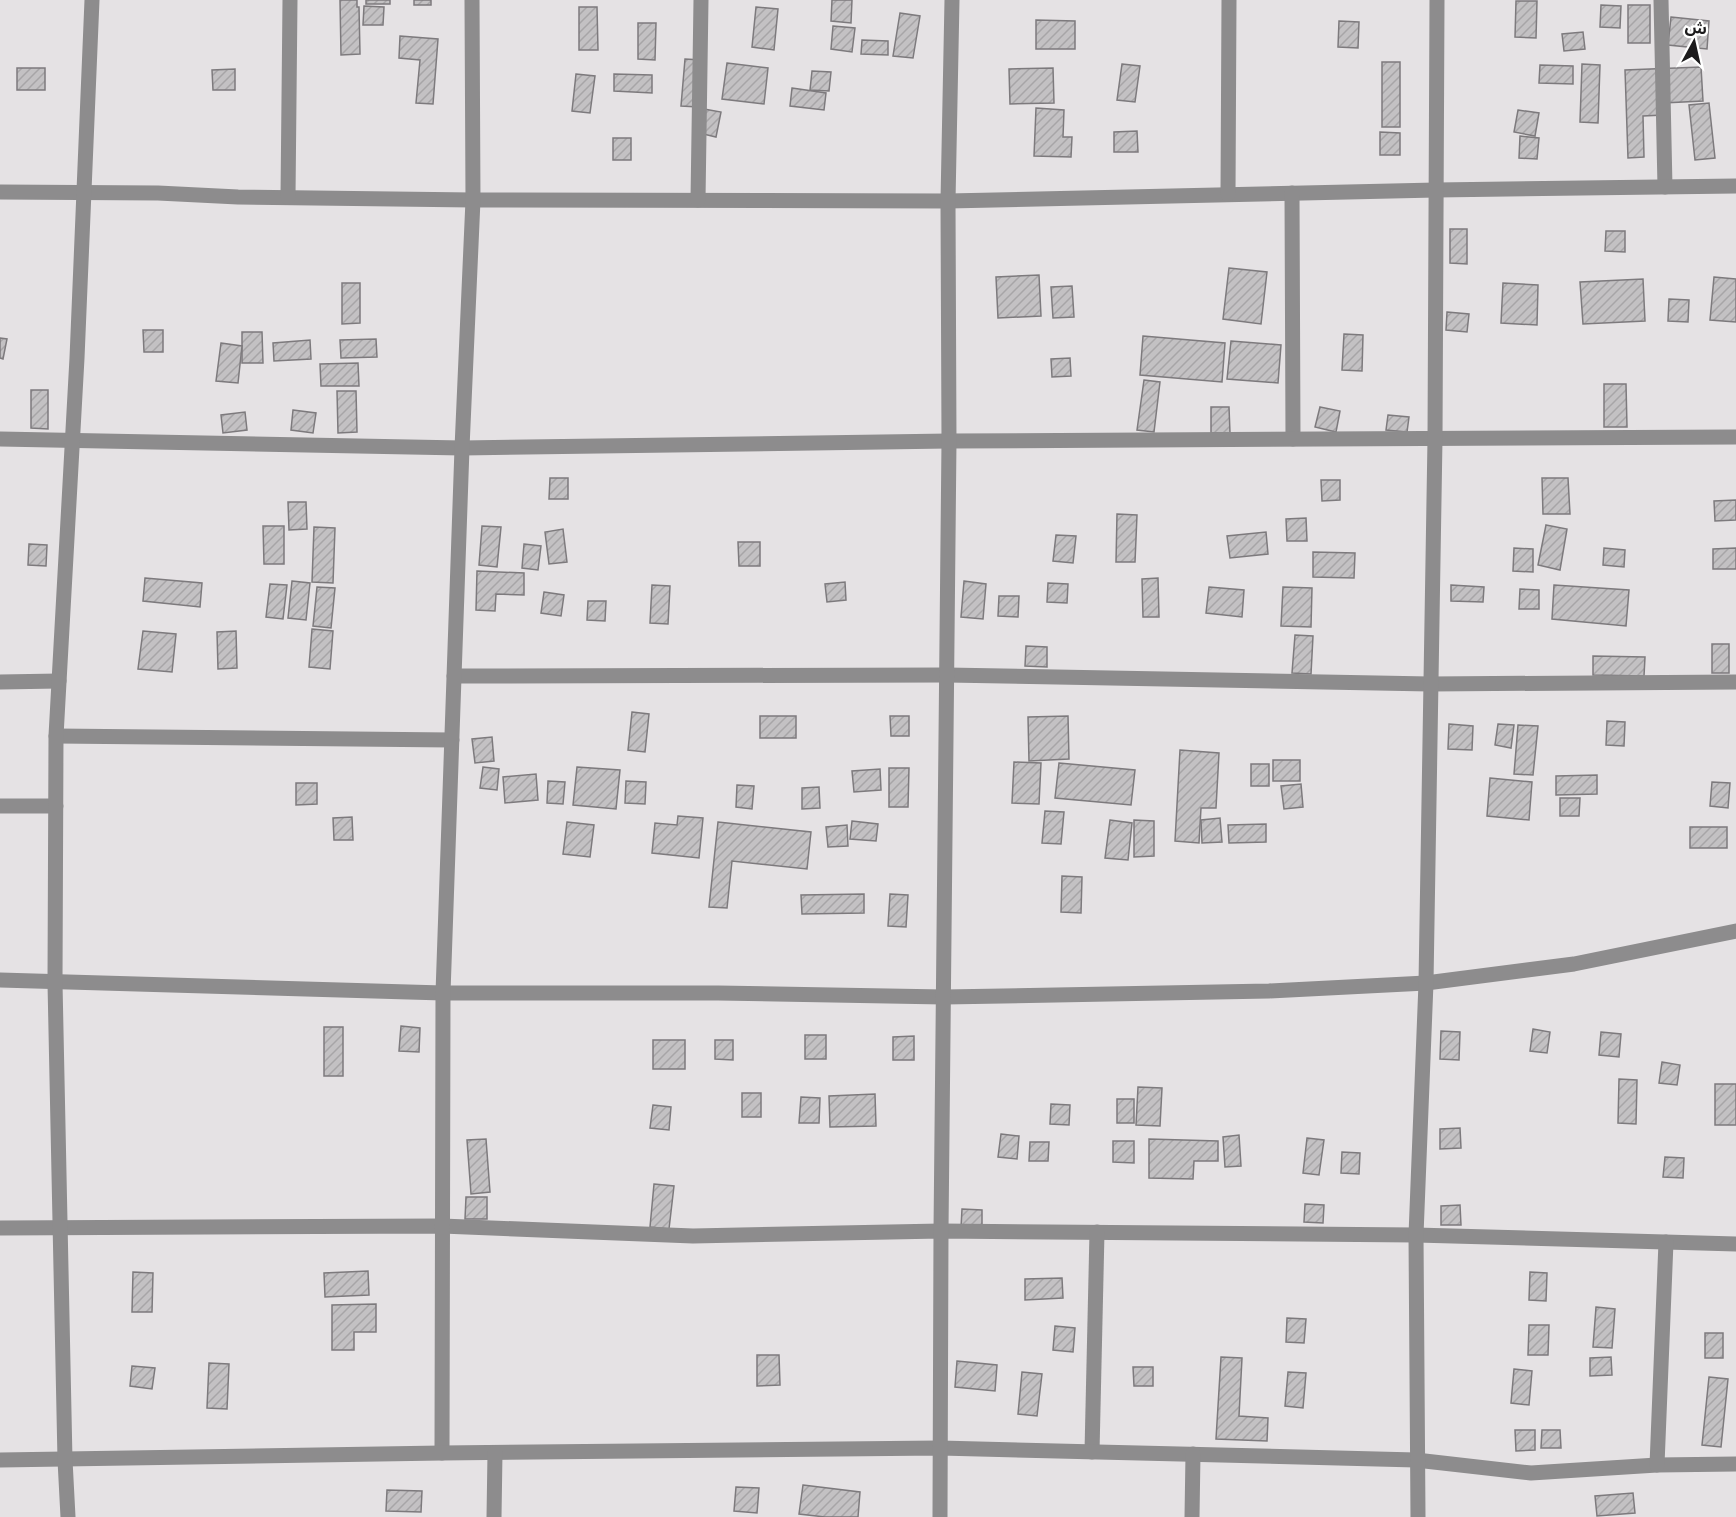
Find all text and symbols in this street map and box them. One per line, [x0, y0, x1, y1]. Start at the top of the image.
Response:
north arrow [1664, 12, 1724, 72]
text: ش [1684, 17, 1708, 39]

